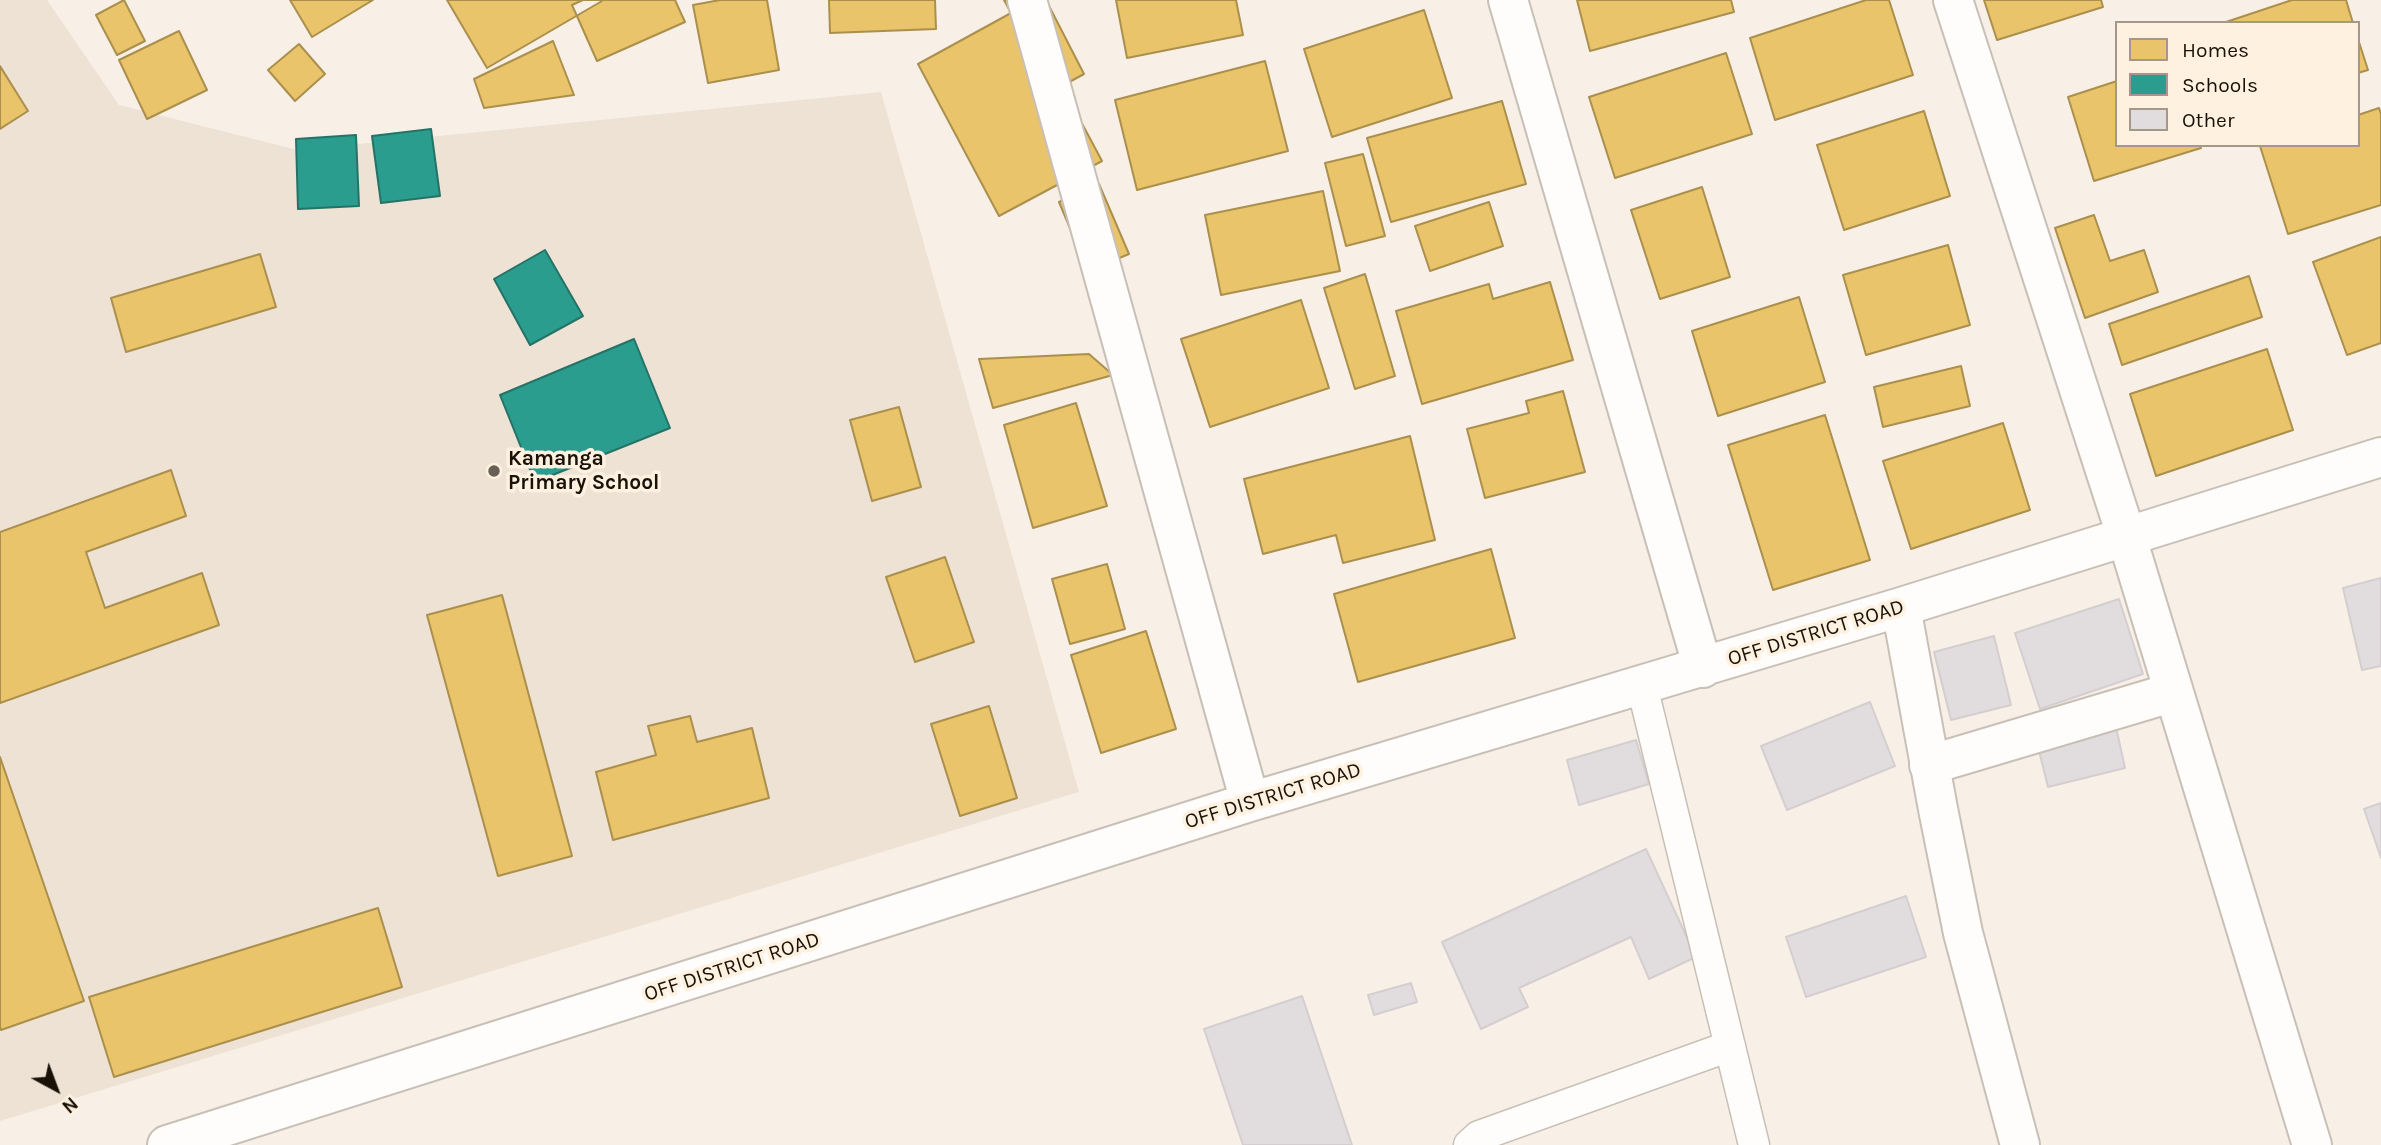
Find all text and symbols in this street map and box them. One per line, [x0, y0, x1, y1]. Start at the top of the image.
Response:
legend [2115, 21, 2360, 147]
text: Homes [2182, 38, 2249, 62]
text: Schools [2182, 73, 2258, 97]
text: Other [2182, 108, 2235, 132]
place label: Kamanga Primary School [508, 446, 659, 496]
marker: Kamanga Primary School [486, 463, 502, 479]
street label: OFF DISTRICT ROAD [1725, 594, 1907, 672]
street label: OFF DISTRICT ROAD [1182, 757, 1364, 835]
street label: OFF DISTRICT ROAD [641, 927, 823, 1007]
north arrow [21, 1054, 91, 1124]
text: N [57, 1092, 82, 1118]

